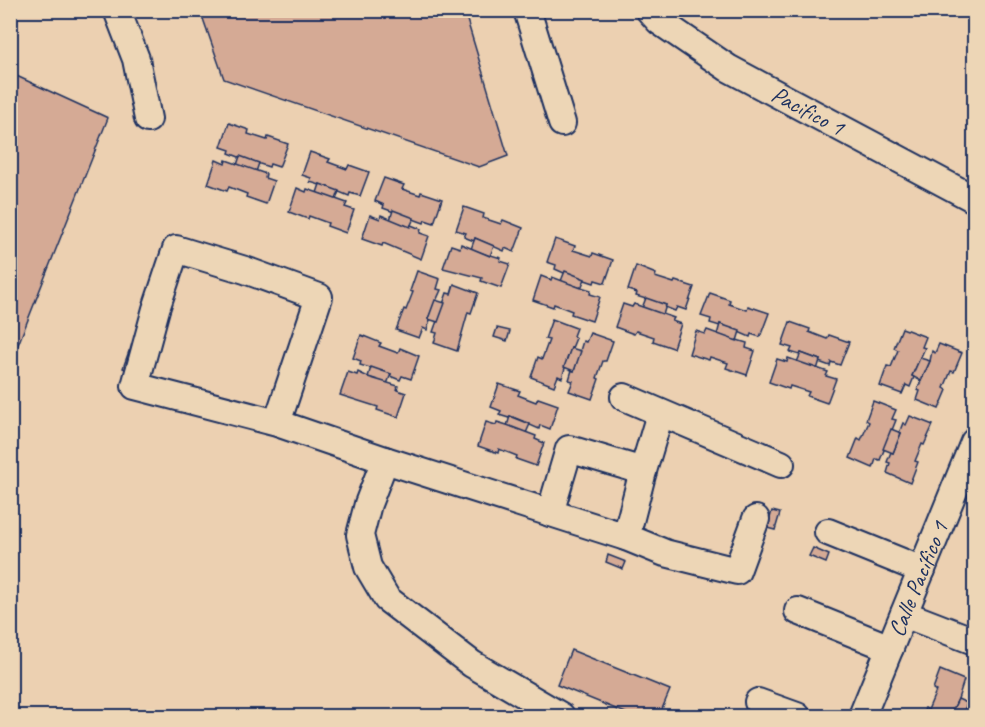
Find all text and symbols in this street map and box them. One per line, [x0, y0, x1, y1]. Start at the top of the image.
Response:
street label: Pacifico 1 [766, 79, 851, 143]
street label: Calle Pacífico 1 [881, 516, 955, 641]

